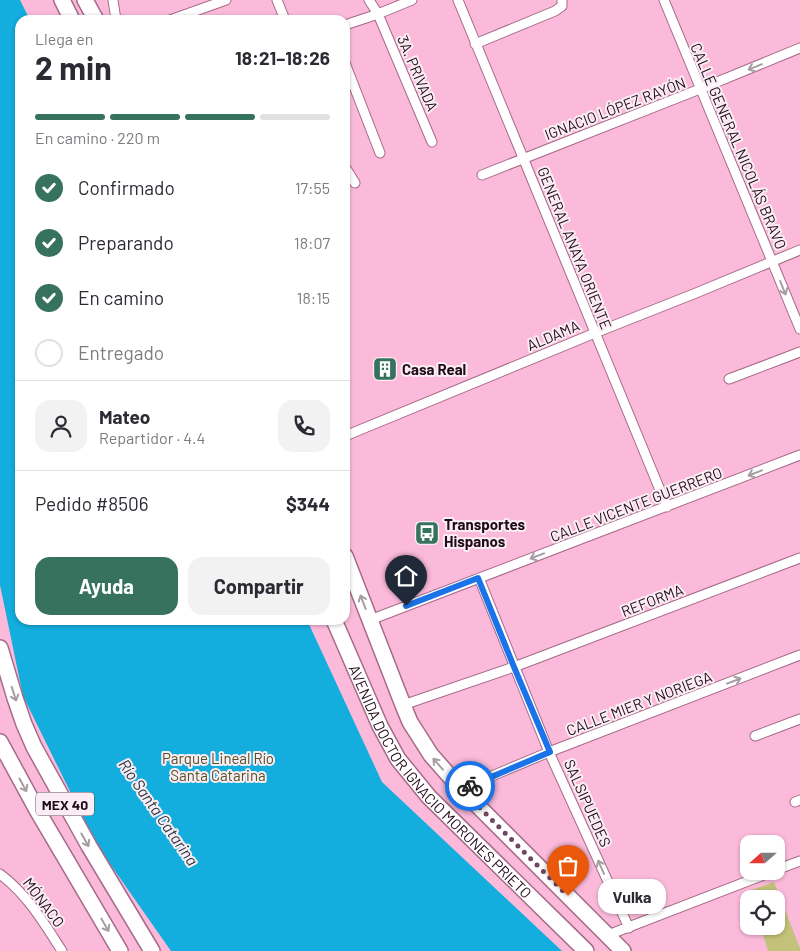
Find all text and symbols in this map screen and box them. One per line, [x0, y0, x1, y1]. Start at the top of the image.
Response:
text: Llega en [35, 29, 93, 48]
street label: 3A. PRIVADA [394, 32, 442, 114]
street label: CALLE GENERAL NICOLÁS BRAVO [687, 40, 791, 252]
text: 18:21–18:26 [235, 46, 330, 69]
text: 2 min [35, 48, 112, 86]
one-way arrow [748, 62, 763, 72]
street label: IGNACIO LÓPEZ RAYÓN [542, 73, 688, 143]
text: En camino · 220 m [35, 128, 160, 147]
street label: GENERAL ANAYA ORIENTE [534, 164, 616, 332]
icon: check [35, 174, 63, 202]
text: Confirmado [78, 176, 175, 199]
text: 17:55 [295, 178, 330, 197]
icon: check [35, 229, 63, 257]
text: Preparando [78, 231, 174, 254]
text: 18:07 [294, 233, 330, 252]
one-way arrow [778, 280, 788, 295]
icon: check [35, 284, 63, 312]
text: En camino [78, 286, 164, 309]
text: 18:15 [297, 288, 330, 307]
street label: ALDAMA [524, 316, 582, 354]
text: Entregado [78, 341, 164, 364]
building icon: Casa Real [372, 356, 398, 382]
place label: Casa Real [402, 360, 466, 378]
button: person [35, 400, 87, 452]
button: phone [278, 400, 330, 452]
text: Mateo [99, 405, 150, 428]
text: Repartidor · 4.4 [99, 428, 205, 447]
street label: CALLE VICENTE GUERRERO [547, 463, 725, 545]
one-way arrow [747, 469, 763, 478]
text: Pedido #8506 [35, 492, 149, 515]
text: $344 [286, 492, 330, 515]
place label: Transportes Hispanos [444, 515, 526, 550]
bus stop icon: Transportes Hispanos [414, 520, 440, 546]
one-way arrow [530, 552, 546, 561]
pin [385, 555, 427, 606]
button: Ayuda [35, 557, 178, 615]
button: Compartir [188, 557, 330, 615]
icon: home [392, 562, 420, 590]
street label: REFORMA [618, 580, 686, 620]
one-way arrow [357, 594, 366, 609]
street label: AVENIDA DOCTOR IGNACIO MORONES PRIETO [345, 662, 536, 902]
street label: CALLE MIER Y NORIEGA [564, 667, 714, 739]
one-way arrow [726, 675, 741, 685]
one-way arrow [9, 686, 19, 702]
park label: Parque Lineal Río Santa Catarina [162, 749, 274, 784]
water label: Río Santa Catarina [115, 755, 203, 869]
street label: SALSIPUEDES [561, 756, 615, 850]
one-way arrow [433, 757, 444, 770]
courier [445, 761, 495, 811]
icon: bike [456, 772, 484, 800]
one-way arrow [18, 777, 28, 792]
road number: MEX 40 [36, 792, 94, 816]
one-way arrow [81, 832, 90, 847]
north arrow [740, 835, 785, 880]
map controls [740, 835, 785, 935]
pin [547, 845, 589, 896]
icon: bag [554, 852, 582, 880]
one-way arrow [596, 860, 606, 875]
street label: MÓNACO [19, 874, 69, 930]
callout: Vulka [598, 878, 666, 914]
text: Vulka [613, 887, 651, 906]
button: locate [740, 890, 785, 935]
one-way arrow [100, 917, 110, 932]

